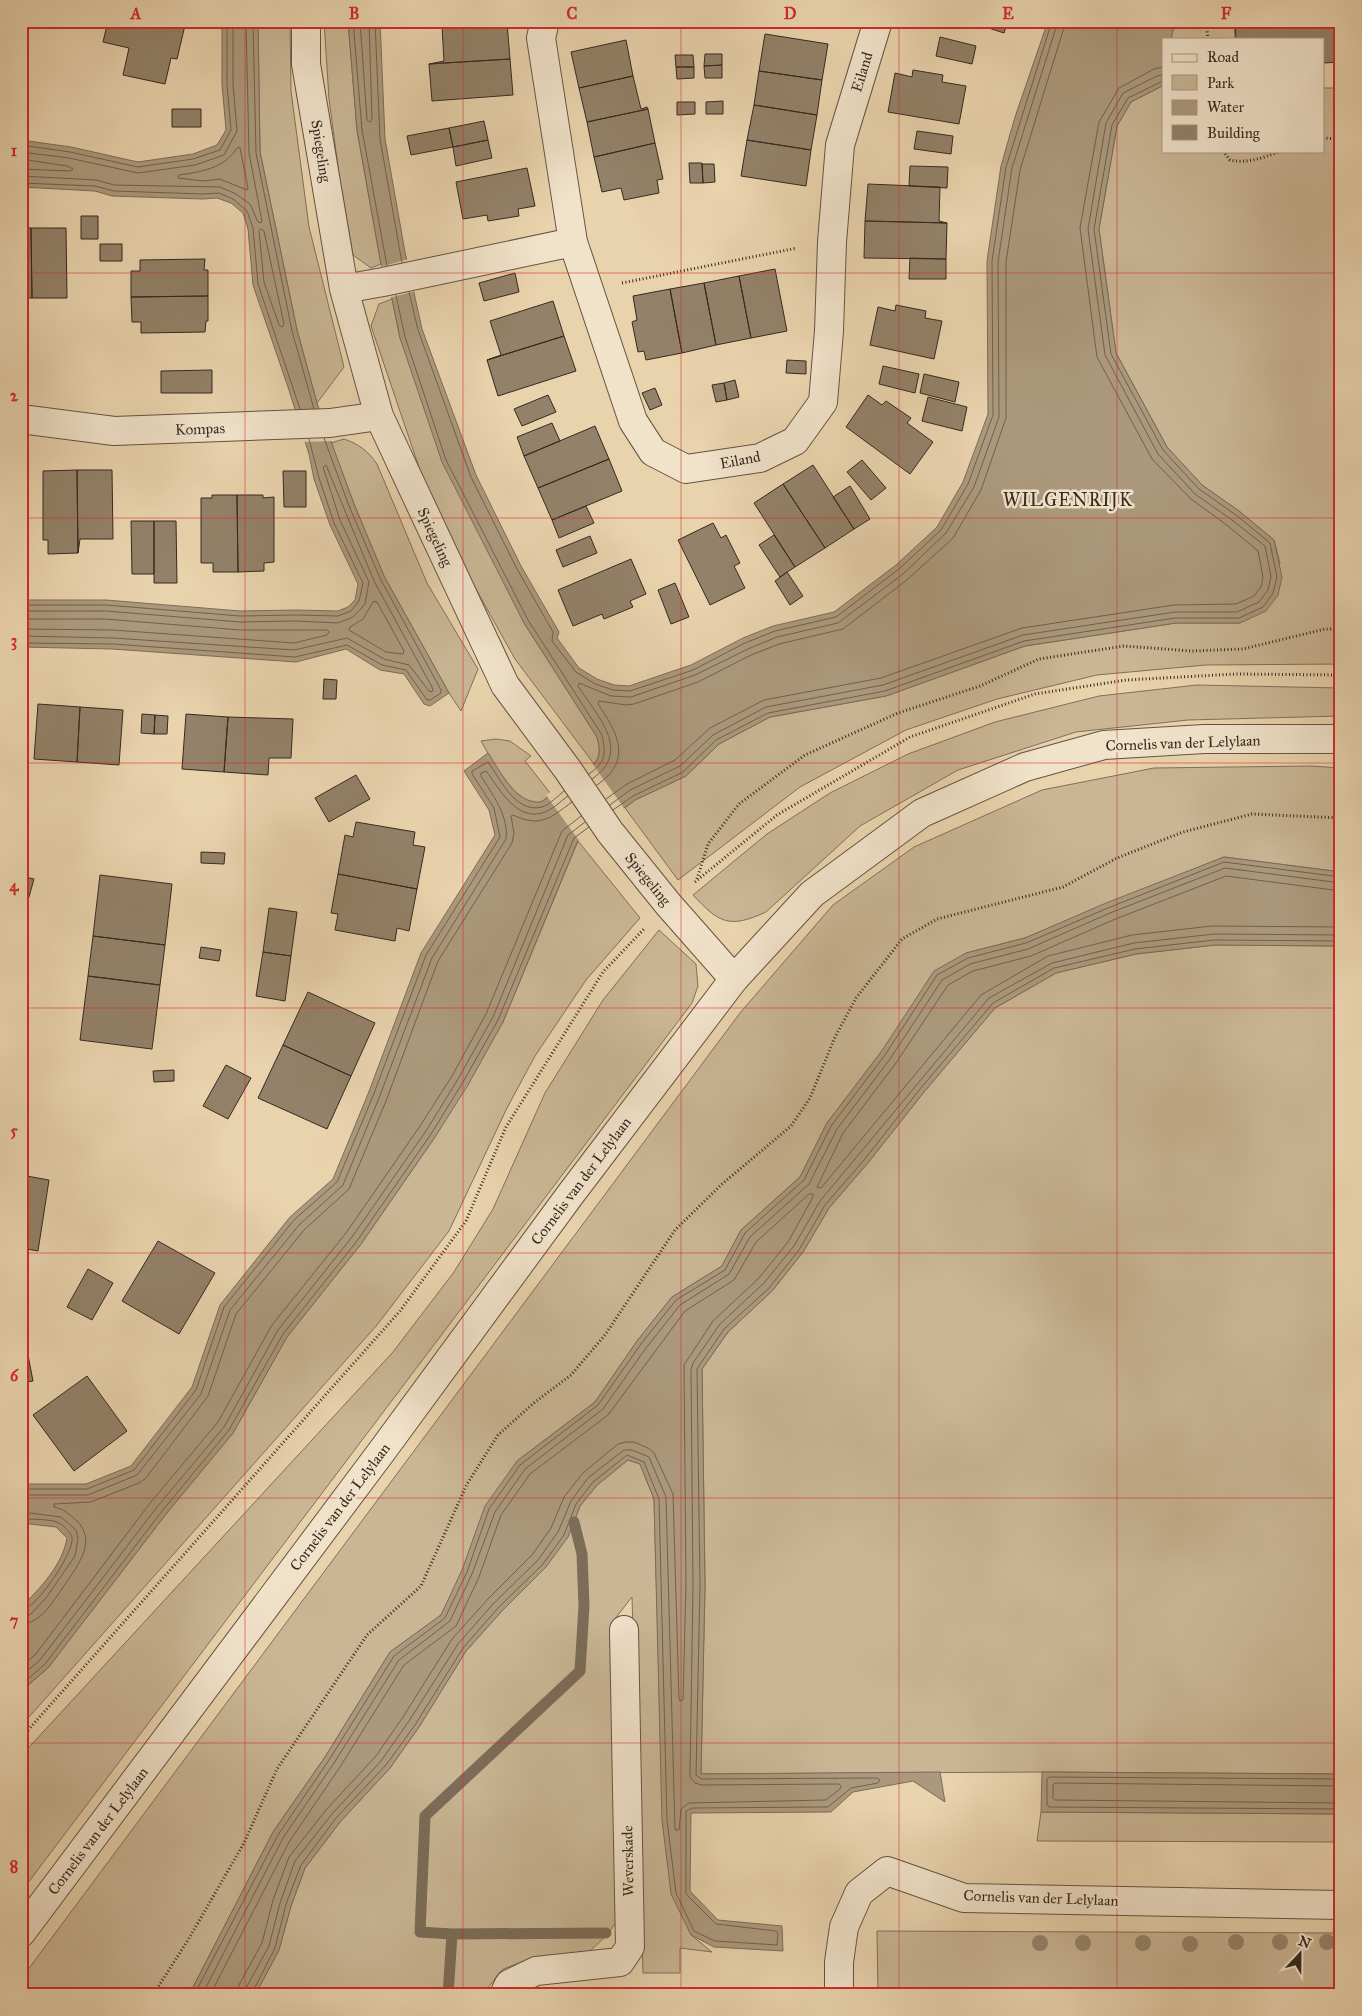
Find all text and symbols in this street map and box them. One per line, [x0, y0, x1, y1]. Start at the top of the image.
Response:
text: A [130, 4, 142, 23]
text: B [349, 4, 359, 23]
text: C [567, 4, 578, 23]
text: D [784, 4, 797, 23]
text: E [1002, 4, 1014, 23]
text: F [1221, 4, 1232, 23]
legend [1162, 38, 1324, 152]
text: Road [1207, 48, 1239, 66]
street label: Eiland [847, 49, 877, 94]
text: Park [1207, 74, 1234, 92]
text: Water [1207, 98, 1244, 116]
street label: Spiegeling [307, 118, 335, 184]
text: Building [1207, 124, 1261, 142]
text: 1 [11, 141, 18, 160]
text: 2 [10, 386, 19, 405]
street label: Kompas [175, 419, 225, 439]
street label: Eiland [718, 447, 762, 473]
district label: WILGENRIJK [1003, 489, 1133, 512]
street label: Spiegeling [414, 505, 457, 570]
text: 3 [11, 631, 17, 651]
street label: Cornelis van der Lelylaan [1105, 731, 1261, 755]
street label: Spiegeling [621, 849, 675, 910]
text: 4 [10, 876, 20, 896]
street label: Cornelis van der Lelylaan [527, 1114, 635, 1248]
text: 5 [10, 1121, 18, 1140]
text: 6 [10, 1366, 19, 1385]
street label: Cornelis van der Lelylaan [286, 1440, 394, 1574]
text: 7 [10, 1611, 19, 1630]
street label: Cornelis van der Lelylaan [44, 1764, 152, 1898]
street label: Weverskade [618, 1825, 638, 1897]
text: 8 [10, 1857, 18, 1876]
street label: Cornelis van der Lelylaan [963, 1886, 1119, 1910]
north arrow [1274, 1928, 1324, 1978]
text: N [1296, 1932, 1313, 1953]

